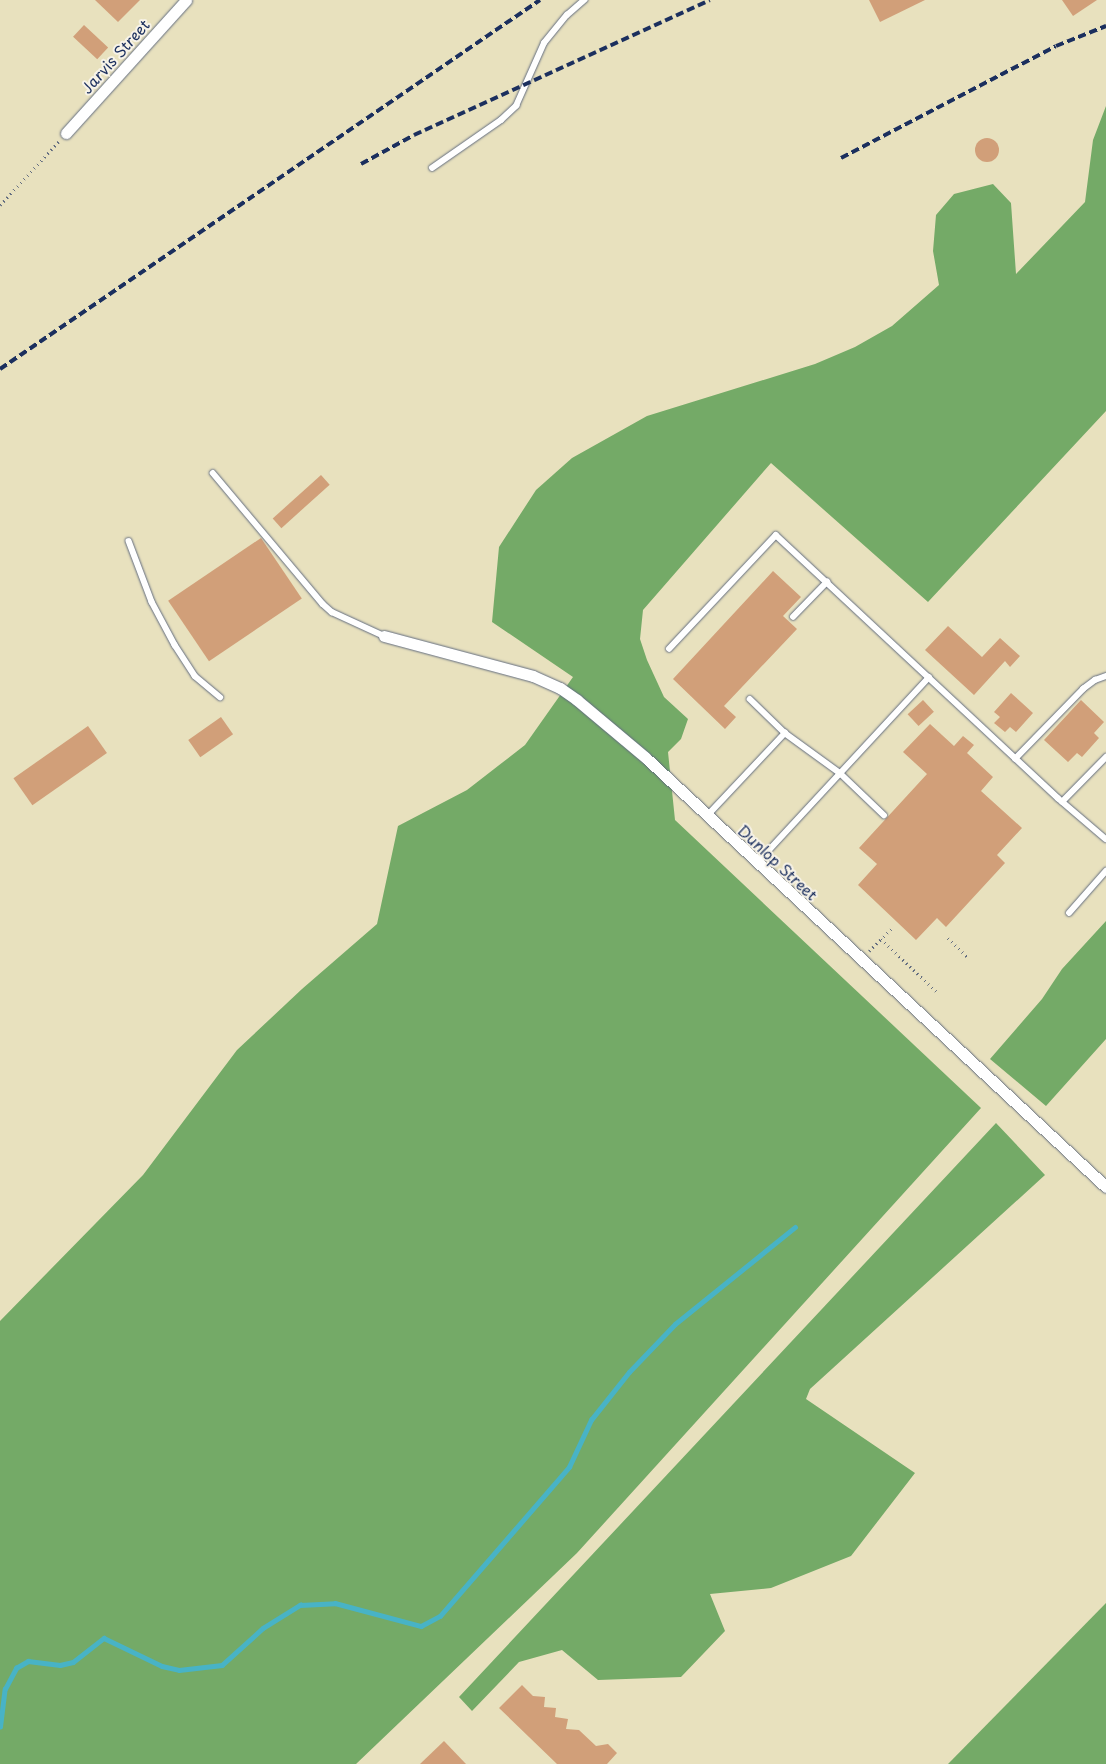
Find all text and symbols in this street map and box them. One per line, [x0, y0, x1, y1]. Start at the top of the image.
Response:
street label: Jarvis Street [77, 15, 153, 97]
street label: Dunlop Street [735, 821, 821, 903]

